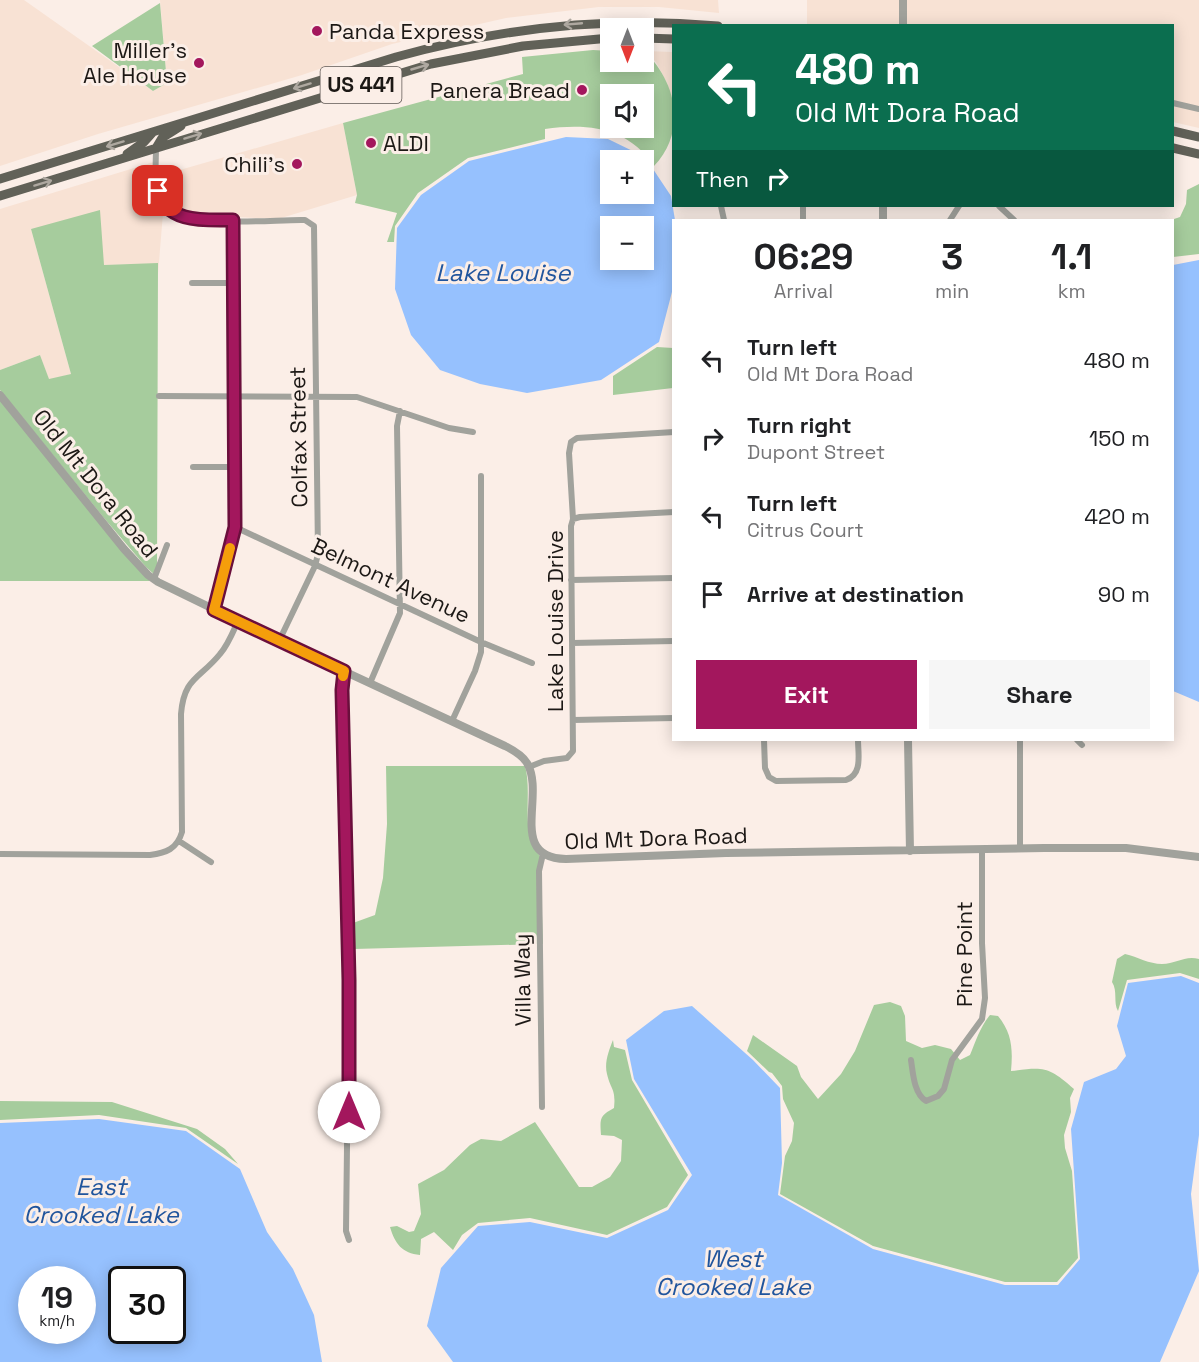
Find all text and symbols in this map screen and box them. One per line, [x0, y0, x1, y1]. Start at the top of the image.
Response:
place label: Panda Express [329, 17, 484, 45]
north arrow [600, 18, 654, 72]
map controls [600, 18, 654, 270]
one-way arrow [564, 19, 584, 30]
marker: Panda Express [310, 24, 324, 38]
place label: Miller's Ale House [83, 36, 187, 89]
text: 480 m [795, 43, 921, 96]
icon: left [696, 48, 774, 126]
marker: Miller's Ale House [192, 56, 206, 70]
one-way arrow [410, 61, 429, 72]
road number: US 441 [320, 67, 401, 103]
place label: Panera Bread [430, 76, 570, 104]
one-way arrow [293, 81, 312, 92]
marker: Panera Bread [575, 83, 589, 97]
button: sound [600, 84, 654, 138]
text: Old Mt Dora Road [795, 95, 1020, 130]
place label: ALDI [383, 129, 429, 157]
one-way arrow [183, 130, 202, 141]
marker: ALDI [364, 136, 378, 150]
one-way arrow [106, 139, 125, 150]
place label: Chili's [224, 150, 285, 178]
button: + [600, 150, 654, 204]
marker: Chili's [290, 157, 304, 171]
icon: right [761, 162, 794, 195]
pin [132, 165, 183, 216]
text: Then [696, 165, 749, 193]
icon: arrive [141, 174, 174, 207]
one-way arrow [33, 176, 52, 187]
button: − [600, 216, 654, 270]
text: 06:29 [754, 234, 853, 280]
text: 3 [941, 234, 963, 280]
text: 1.1 [1051, 234, 1092, 280]
water label: Lake Louise [436, 257, 571, 288]
text: Arrival [774, 278, 833, 304]
text: min [935, 278, 969, 304]
text: km [1058, 278, 1086, 304]
text: Turn left [747, 333, 837, 361]
icon: left [696, 344, 729, 377]
text: 480 m [1084, 346, 1150, 374]
text: Old Mt Dora Road [747, 361, 914, 387]
street label: Colfax Street [283, 366, 313, 508]
street label: Old Mt Dora Road [27, 403, 165, 563]
text: Turn right [747, 411, 852, 439]
icon: right [696, 422, 729, 455]
text: 150 m [1089, 424, 1150, 452]
text: Dupont Street [747, 439, 885, 465]
text: Turn left [747, 489, 837, 517]
icon: left [696, 500, 729, 533]
text: 420 m [1084, 502, 1150, 530]
text: Citrus Court [747, 517, 864, 543]
street label: Lake Louise Drive [541, 530, 569, 712]
street label: Belmont Avenue [307, 531, 475, 629]
icon: arrive [696, 578, 729, 611]
text: Arrive at destination [747, 580, 964, 608]
text: 90 m [1098, 580, 1150, 608]
button: Exit [696, 660, 917, 729]
button: Share [929, 660, 1150, 729]
street label: Old Mt Dora Road [564, 821, 748, 855]
street label: Pine Point [950, 901, 978, 1007]
street label: Villa Way [507, 933, 537, 1027]
position arrow [317, 1080, 381, 1144]
water label: East Crooked Lake [23, 1171, 179, 1230]
water label: West Crooked Lake [655, 1243, 811, 1302]
speed limit sign: 30 [108, 1266, 186, 1344]
text: 19 [41, 1278, 73, 1317]
text: km/h [39, 1311, 75, 1330]

